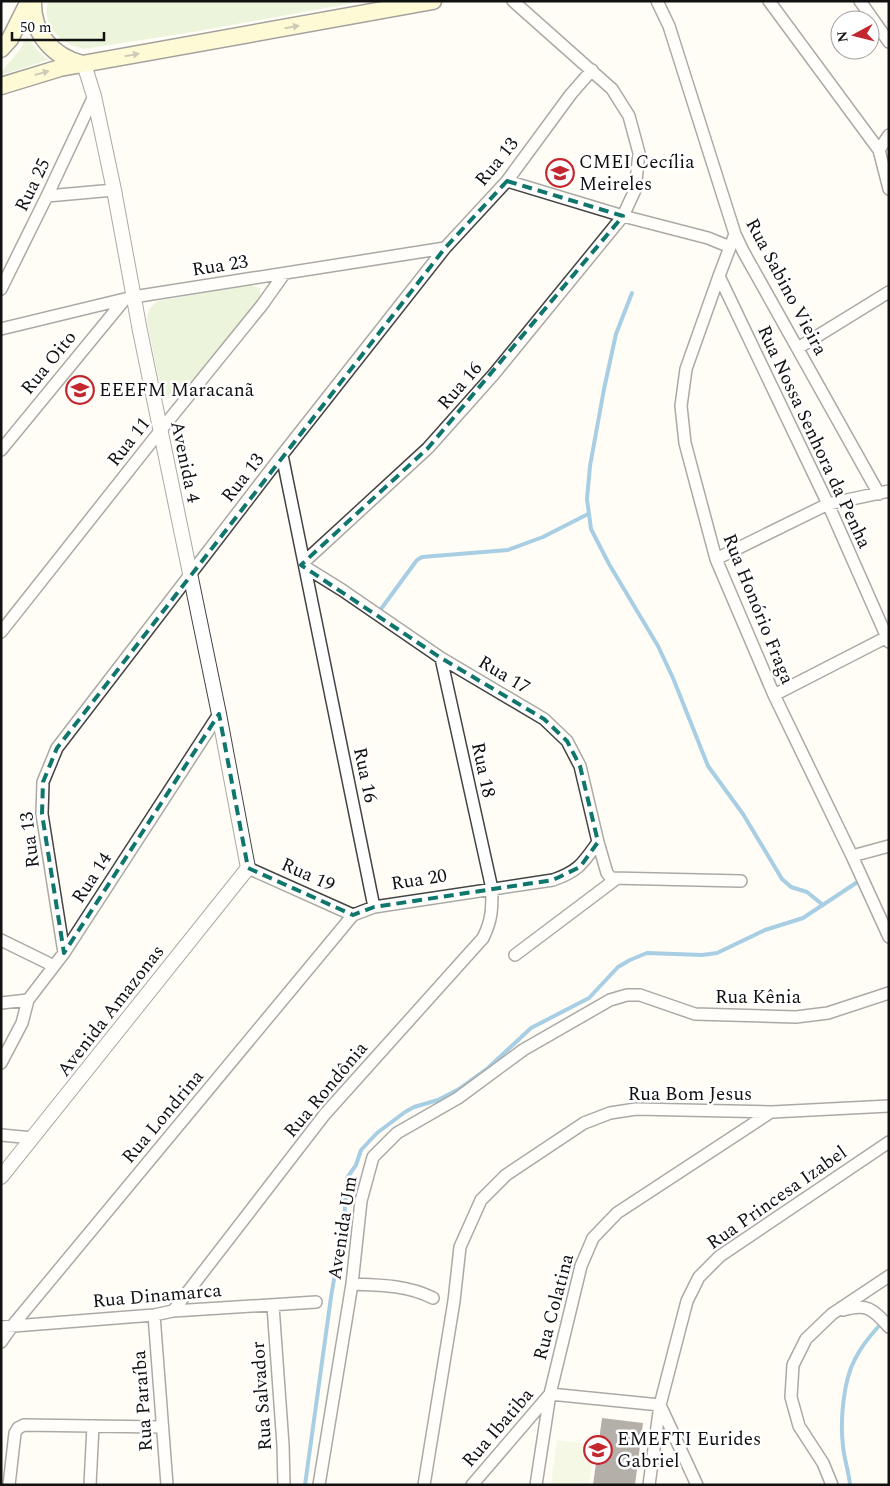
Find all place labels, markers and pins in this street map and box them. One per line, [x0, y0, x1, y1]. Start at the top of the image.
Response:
place label: CMEI Cecília Meireles [579, 148, 695, 199]
school or university icon: CMEI Cecília Meireles [545, 158, 575, 188]
school or university icon: EEEFM Maracanã [65, 375, 95, 405]
place label: EEEFM Maracanã [99, 376, 255, 405]
place label: EMEFTI Eurides Gabriel [617, 1425, 761, 1476]
school or university icon: EMEFTI Eurides Gabriel [583, 1435, 613, 1465]

